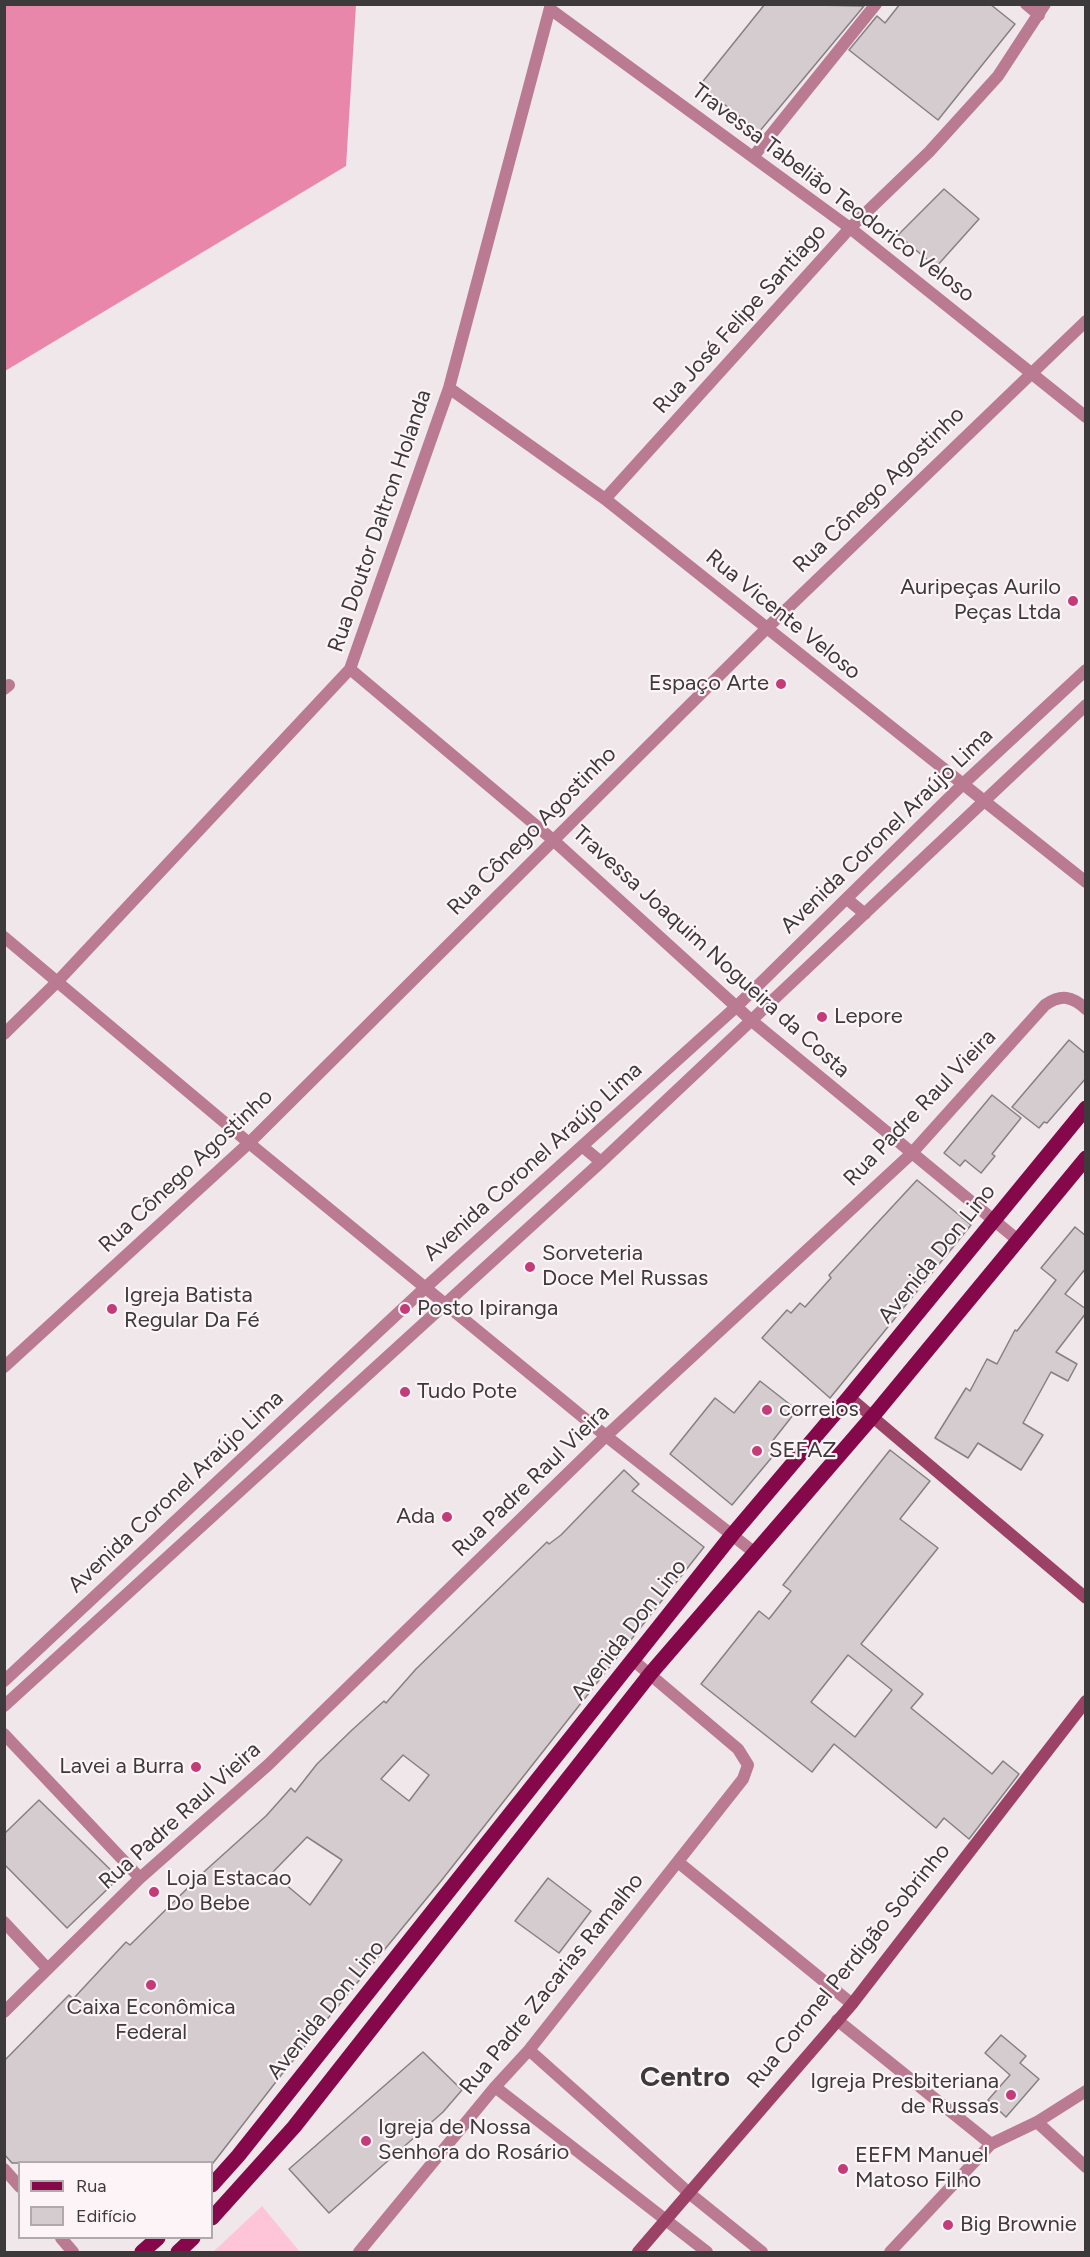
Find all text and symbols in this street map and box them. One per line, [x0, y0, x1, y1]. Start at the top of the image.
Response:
street label: Travessa Tabelião Teodorico Veloso [686, 78, 980, 308]
street label: Rua José Felipe Santiago [648, 219, 832, 419]
street label: Rua Doutor Daltron Holanda [323, 386, 437, 656]
street label: Rua Cônego Agostinho [788, 401, 970, 579]
street label: Rua Vicente Veloso [700, 544, 866, 686]
place label: Auripeças Aurilo Peças Ltda [900, 575, 1061, 626]
marker: Auripeças Aurilo Peças Ltda [1066, 594, 1080, 608]
place label: Espaço Arte [649, 671, 769, 697]
marker: Espaço Arte [774, 677, 788, 691]
street label: Avenida Coronel Araújo Lima [775, 723, 999, 939]
street label: Rua Cônego Agostinho [442, 741, 622, 921]
street label: Travessa Joaquim Nogueira da Costa [567, 821, 855, 1083]
place label: Lepore [834, 1004, 903, 1030]
marker: Lepore [815, 1010, 829, 1024]
street label: Rua Padre Raul Vieira [838, 1024, 1002, 1192]
street label: Avenida Coronel Araújo Lima [418, 1057, 648, 1267]
street label: Rua Cônego Agostinho [94, 1084, 278, 1258]
street label: Avenida Don Lino [873, 1179, 1001, 1329]
place label: Sorveteria Doce Mel Russas [542, 1241, 708, 1292]
marker: Sorveteria Doce Mel Russas [523, 1260, 537, 1274]
place label: Igreja Batista Regular Da Fé [124, 1283, 260, 1334]
place label: Posto Ipiranga [417, 1296, 558, 1322]
marker: Igreja Batista Regular Da Fé [105, 1302, 119, 1316]
marker: Posto Ipiranga [398, 1302, 412, 1316]
place label: Tudo Pote [417, 1379, 517, 1405]
street label: Avenida Coronel Araújo Lima [63, 1385, 289, 1599]
marker: Tudo Pote [398, 1385, 412, 1399]
place label: correios [779, 1397, 859, 1423]
street label: Rua Padre Raul Vieira [447, 1399, 615, 1563]
marker: correios [760, 1403, 774, 1417]
place label: SEFAZ [769, 1438, 836, 1464]
marker: SEFAZ [750, 1444, 764, 1458]
place label: Ada [396, 1504, 435, 1530]
marker: Ada [440, 1510, 454, 1524]
street label: Avenida Don Lino [566, 1554, 692, 1706]
street label: Rua Padre Raul Vieira [94, 1737, 266, 1895]
place label: Lavei a Burra [59, 1754, 184, 1780]
marker: Lavei a Burra [189, 1760, 203, 1774]
street label: Rua Coronel Perdigão Sobrinho [742, 1838, 956, 2094]
place label: Loja Estacao Do Bebe [166, 1866, 291, 1918]
street label: Rua Padre Zacarias Ramalho [455, 1868, 649, 2100]
marker: Loja Estacao Do Bebe [147, 1885, 161, 1899]
street label: Avenida Don Lino [262, 1935, 390, 2085]
marker: Caixa Econômica Federal [144, 1978, 158, 1992]
place label: Caixa Econômica Federal [67, 1995, 235, 2047]
district label: Centro [640, 2061, 730, 2095]
place label: Igreja Presbiteriana de Russas [810, 2069, 999, 2120]
marker: Igreja Presbiteriana de Russas [1004, 2088, 1018, 2102]
place label: Igreja de Nossa Senhora do Rosário [378, 2115, 569, 2166]
marker: Igreja de Nossa Senhora do Rosário [359, 2134, 373, 2148]
place label: EEFM Manuel Matoso Filho [855, 2143, 988, 2194]
legend [18, 2161, 213, 2239]
marker: EEFM Manuel Matoso Filho [836, 2162, 850, 2176]
text: Rua [76, 2175, 107, 2197]
text: Edifício [76, 2205, 137, 2227]
place label: Big Brownie [960, 2212, 1077, 2238]
marker: Big Brownie [941, 2218, 955, 2232]

